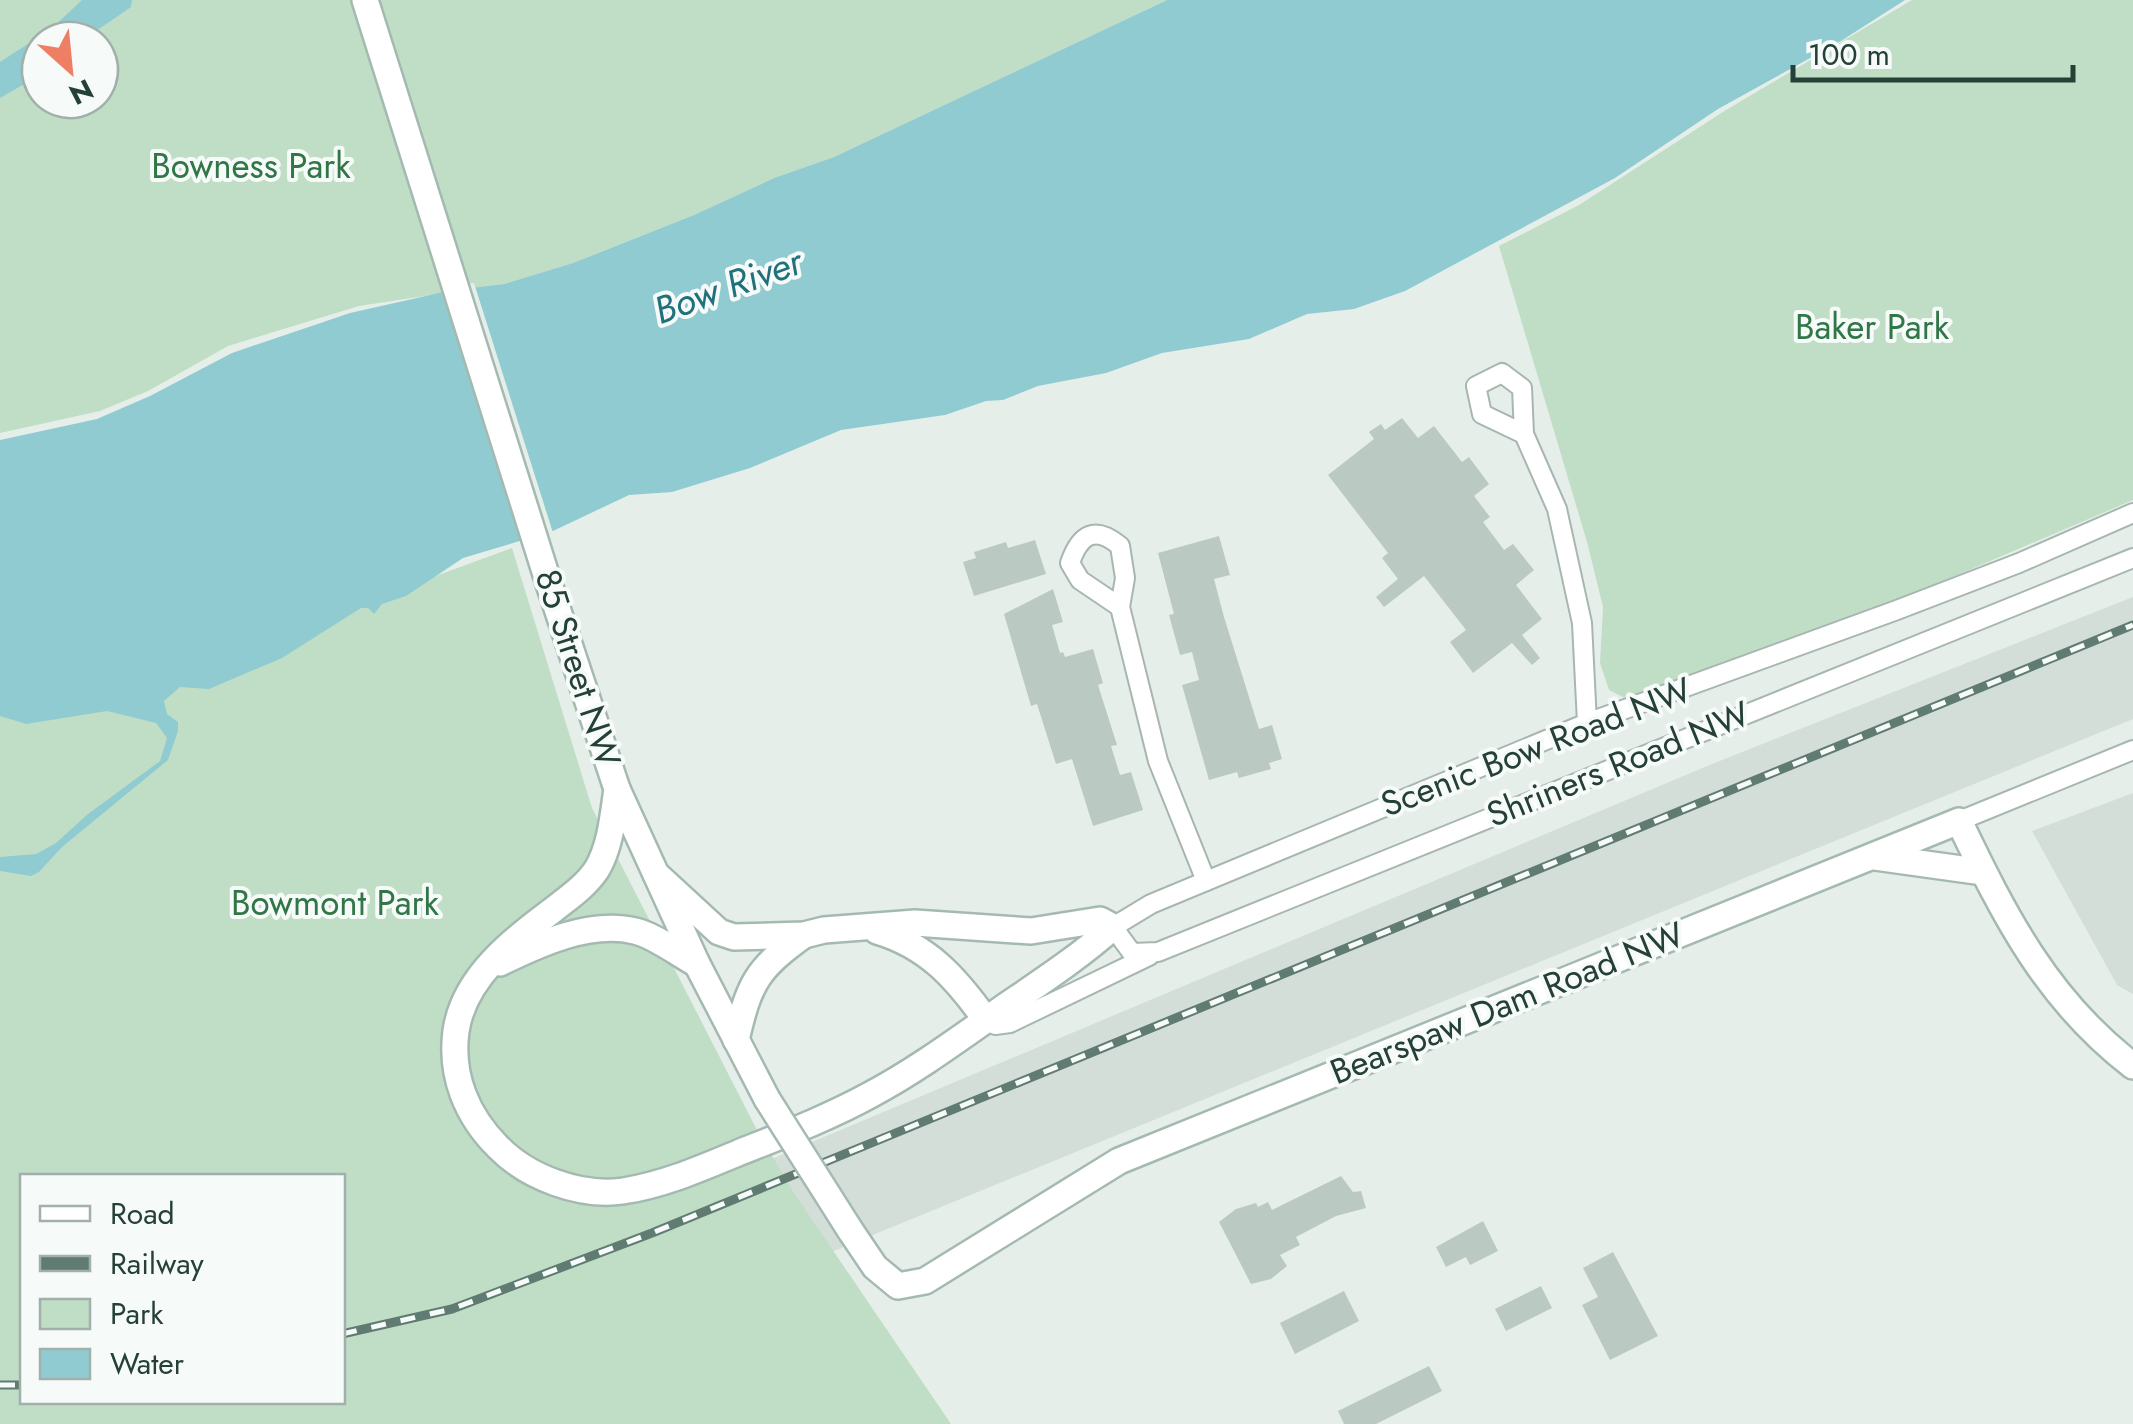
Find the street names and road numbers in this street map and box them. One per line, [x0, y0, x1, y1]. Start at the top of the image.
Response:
street label: 85 Street NW [523, 563, 634, 774]
street label: Scenic Bow Road NW [1374, 665, 1699, 829]
street label: Shriners Road NW [1479, 688, 1757, 840]
street label: Bearspaw Dam Road NW [1323, 909, 1692, 1097]

